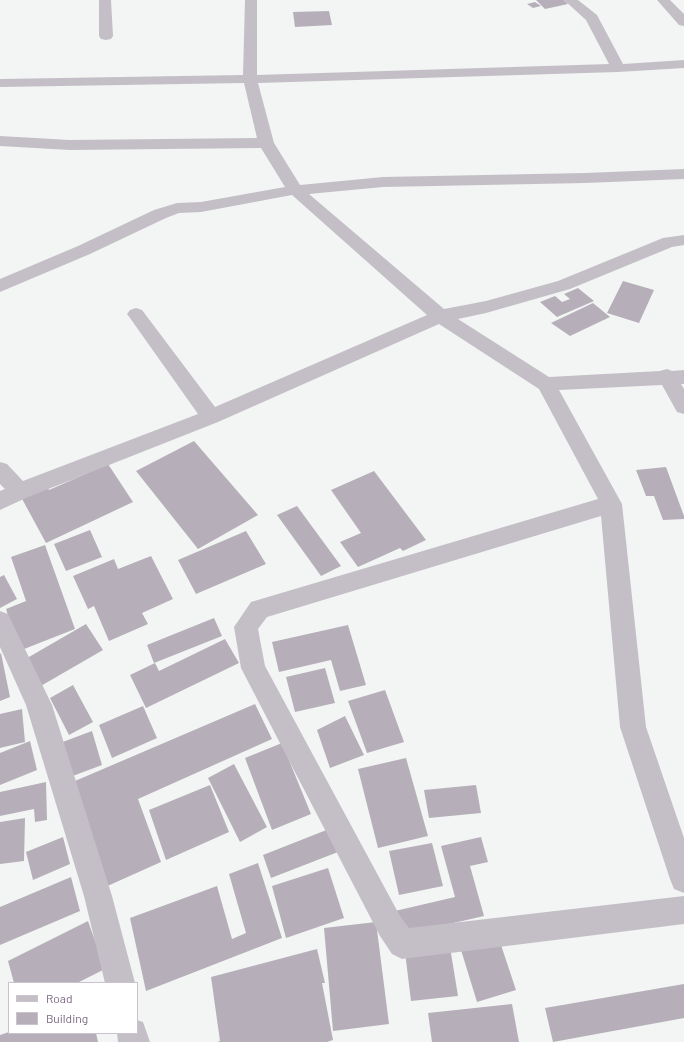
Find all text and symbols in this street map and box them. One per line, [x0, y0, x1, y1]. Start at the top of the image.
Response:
legend [8, 982, 138, 1034]
text: Road [46, 991, 73, 1005]
text: Building [46, 1011, 88, 1025]

